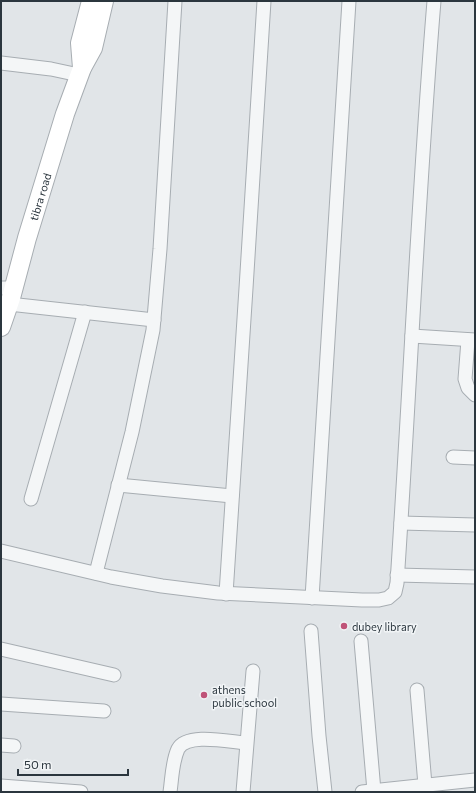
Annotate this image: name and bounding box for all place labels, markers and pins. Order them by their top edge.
place label: dubey library [352,620,417,633]
marker: dubey library [339,621,349,631]
place label: athens public school [212,683,277,709]
marker: athens public school [199,690,209,700]

